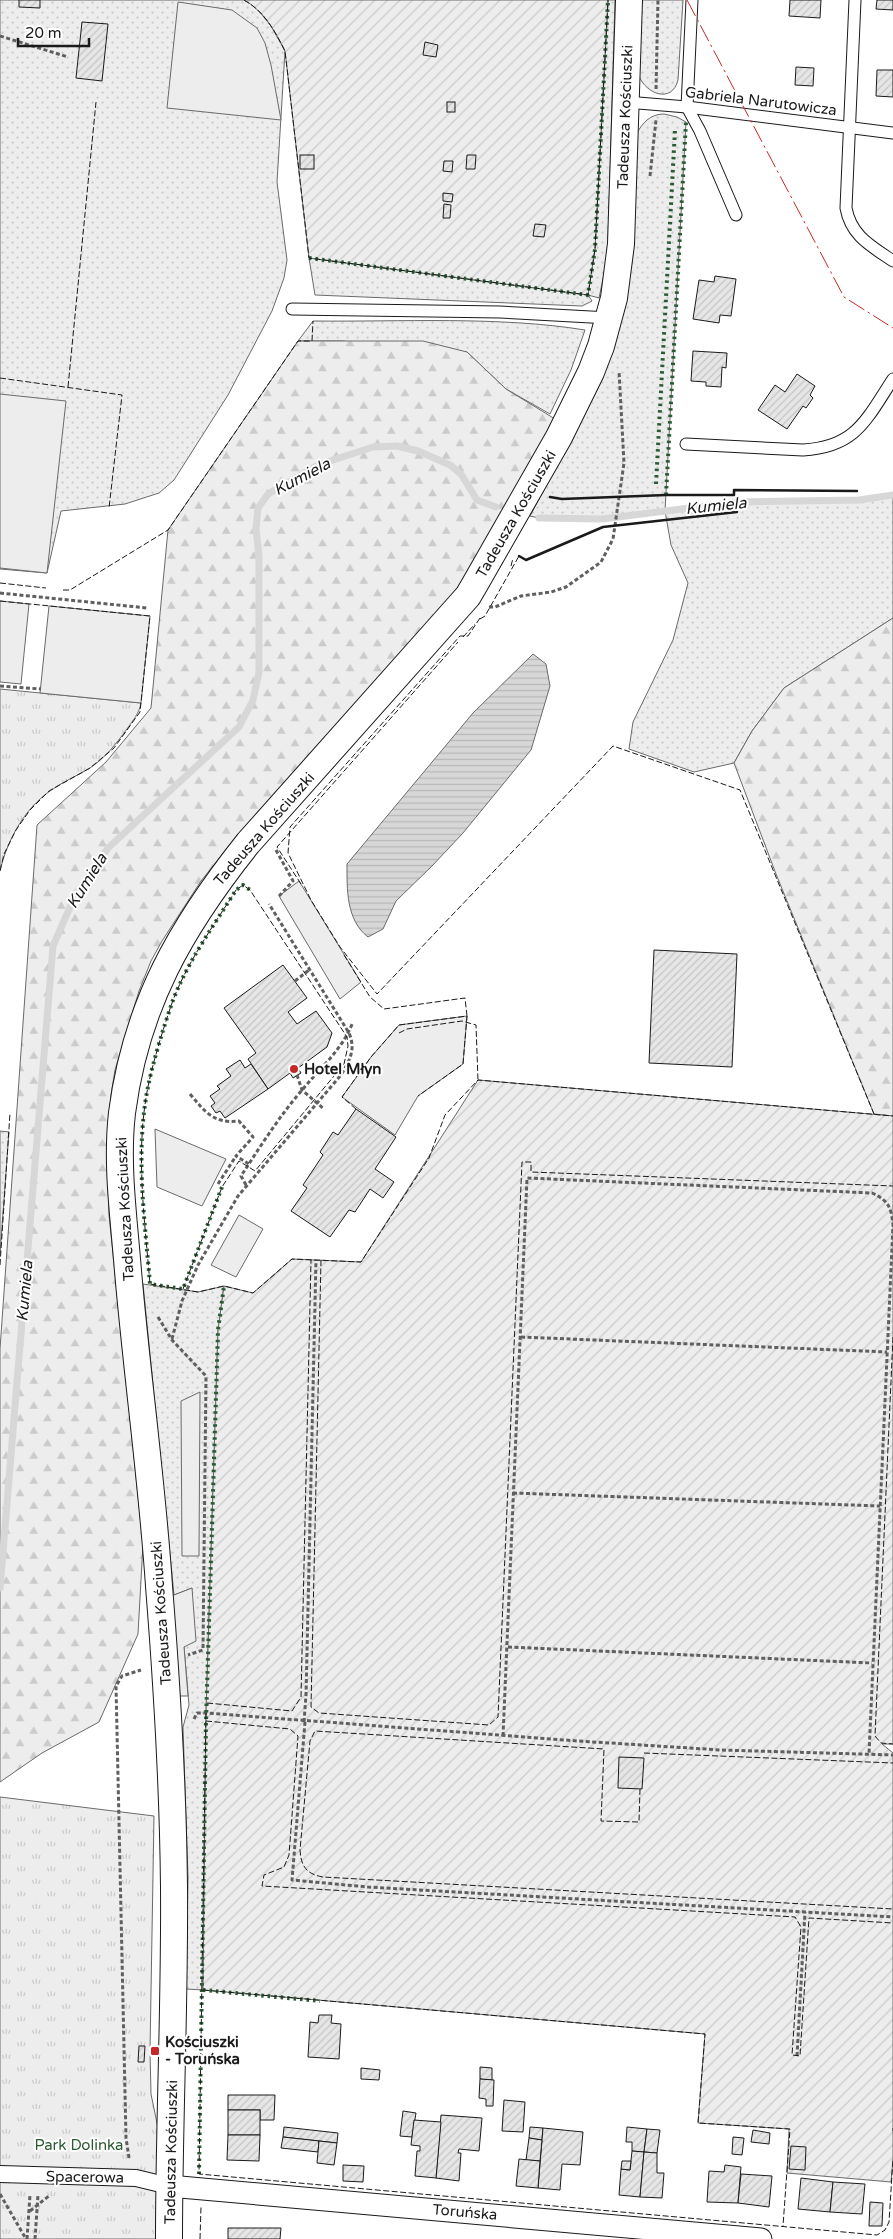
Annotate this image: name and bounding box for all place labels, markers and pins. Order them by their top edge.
place label: Hotel Młyn [304,1060,382,1079]
marker: Hotel Młyn [288,1063,300,1075]
place label: Kościuszki - Toruńska [165,2033,240,2068]
marker: Kościuszki - Toruńska [149,2045,161,2057]

